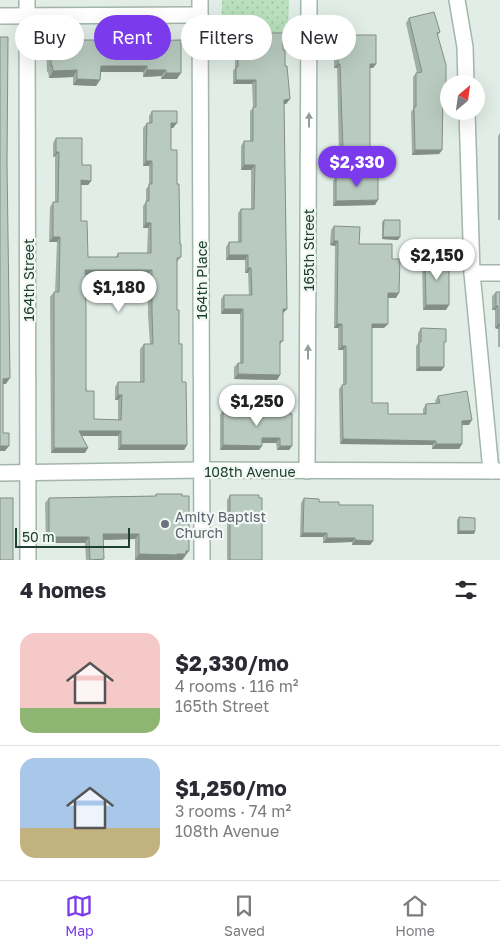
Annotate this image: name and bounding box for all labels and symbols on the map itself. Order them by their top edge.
north arrow [440,75,485,120]
one-way arrow [305,111,313,127]
pin: $2,330 [316,146,398,188]
street label: 165th Street [300,209,317,291]
pin: $2,150 [396,238,478,281]
street label: 164th Street [20,239,37,321]
street label: 164th Place [193,241,210,319]
pin: $1,180 [78,270,160,313]
one-way arrow [304,344,312,360]
pin: $1,250 [216,384,298,427]
street label: 108th Avenue [204,463,296,480]
place label: Amity Baptist Church [175,508,266,541]
marker: Amity Baptist Church [159,518,171,530]
scale bar [15,525,130,548]

